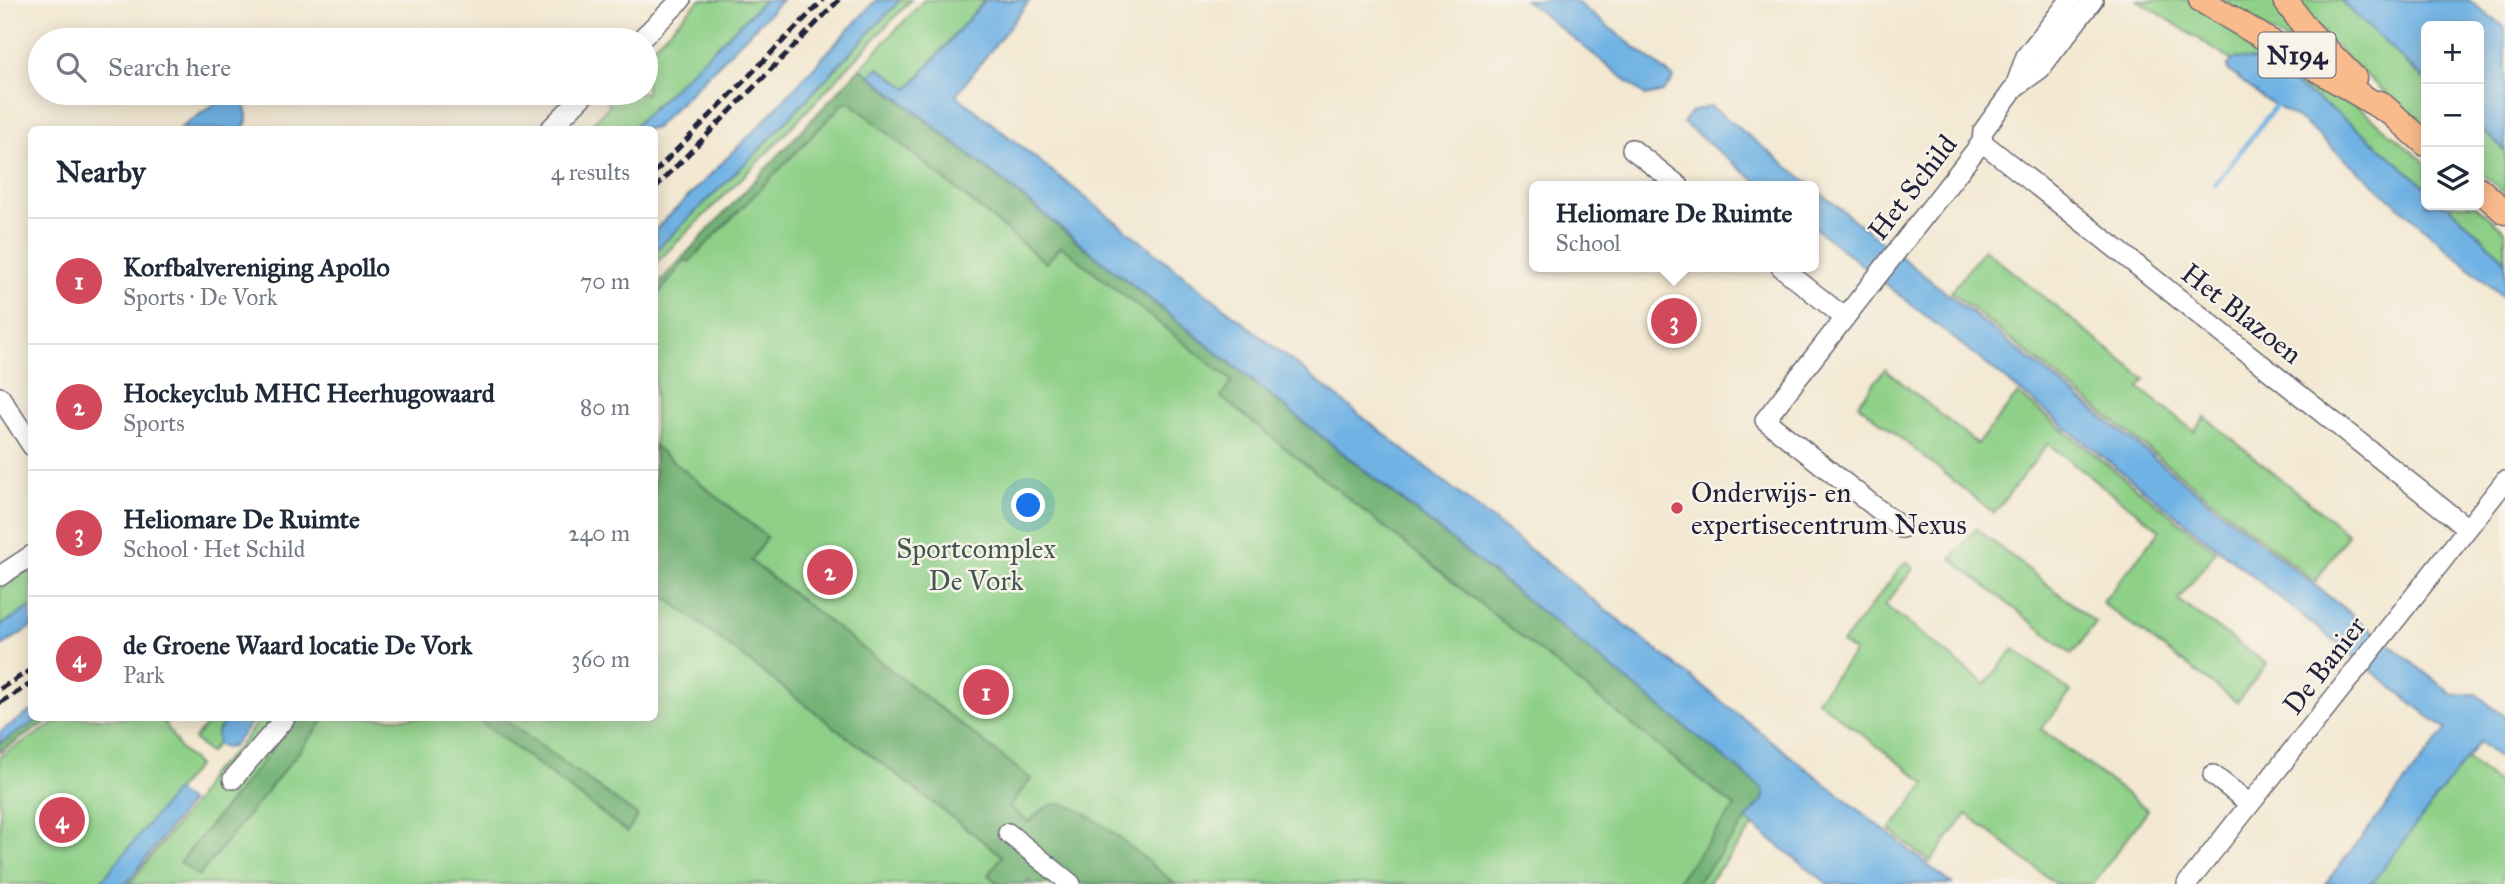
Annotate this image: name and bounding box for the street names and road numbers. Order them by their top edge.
road number: N194 [2258,32,2336,78]
street label: Het Schild [1860,128,1964,247]
street label: Het Blazoen [2174,255,2309,371]
street label: De Banier [2275,609,2374,721]

